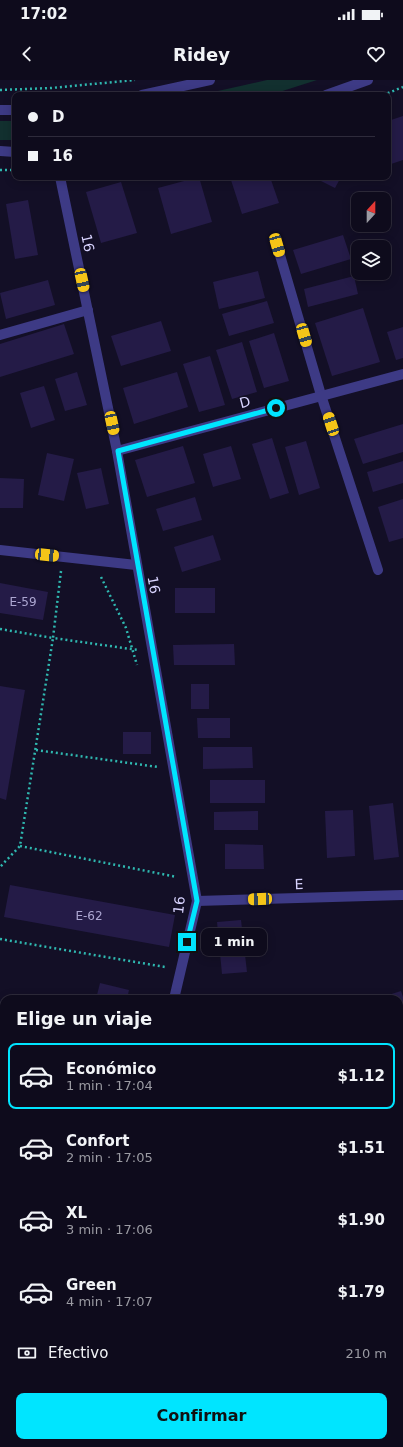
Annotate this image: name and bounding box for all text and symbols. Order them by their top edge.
text: 17:02 [20,5,68,23]
icon: back [16,43,38,65]
icon: heart [365,43,387,65]
text: Ridey [173,44,230,65]
text: D [52,108,64,126]
text: 16 [52,147,73,165]
north arrow [351,192,391,232]
map controls [351,192,391,280]
car [268,232,286,258]
street label: 16 [78,233,98,253]
button: layers [351,240,391,280]
car [74,267,90,293]
car [295,322,313,348]
street label: D [238,393,252,411]
route start [267,399,285,417]
car [104,410,120,436]
car [322,411,340,437]
car [34,548,60,562]
street label: 16 [145,575,163,595]
house number: E-59 [9,595,37,609]
street label: E [294,876,304,892]
car [248,893,272,905]
street label: 16 [170,895,188,915]
house number: E-62 [75,909,103,923]
callout: 1 min [201,928,267,956]
route end [178,933,196,951]
text: 1 min [214,934,254,949]
text: Elige un viaje [16,1008,152,1029]
icon: car [18,1058,54,1094]
text: Económico [66,1060,156,1078]
text: $1.12 [338,1067,385,1085]
text: 1 min · 17:04 [66,1078,153,1093]
icon: car [18,1130,54,1166]
text: Confort [66,1132,129,1150]
text: $1.51 [338,1139,385,1157]
text: 2 min · 17:05 [66,1150,153,1165]
icon: car [18,1202,54,1238]
text: XL [66,1204,87,1222]
text: $1.90 [338,1211,385,1229]
text: 3 min · 17:06 [66,1222,153,1237]
icon: car [18,1274,54,1310]
text: Green [66,1276,117,1294]
text: $1.79 [338,1283,385,1301]
text: 4 min · 17:07 [66,1294,153,1309]
icon: cash [16,1342,38,1364]
text: Efectivo [48,1344,108,1362]
text: 210 m [345,1346,387,1361]
button: Confirmar [16,1393,387,1439]

